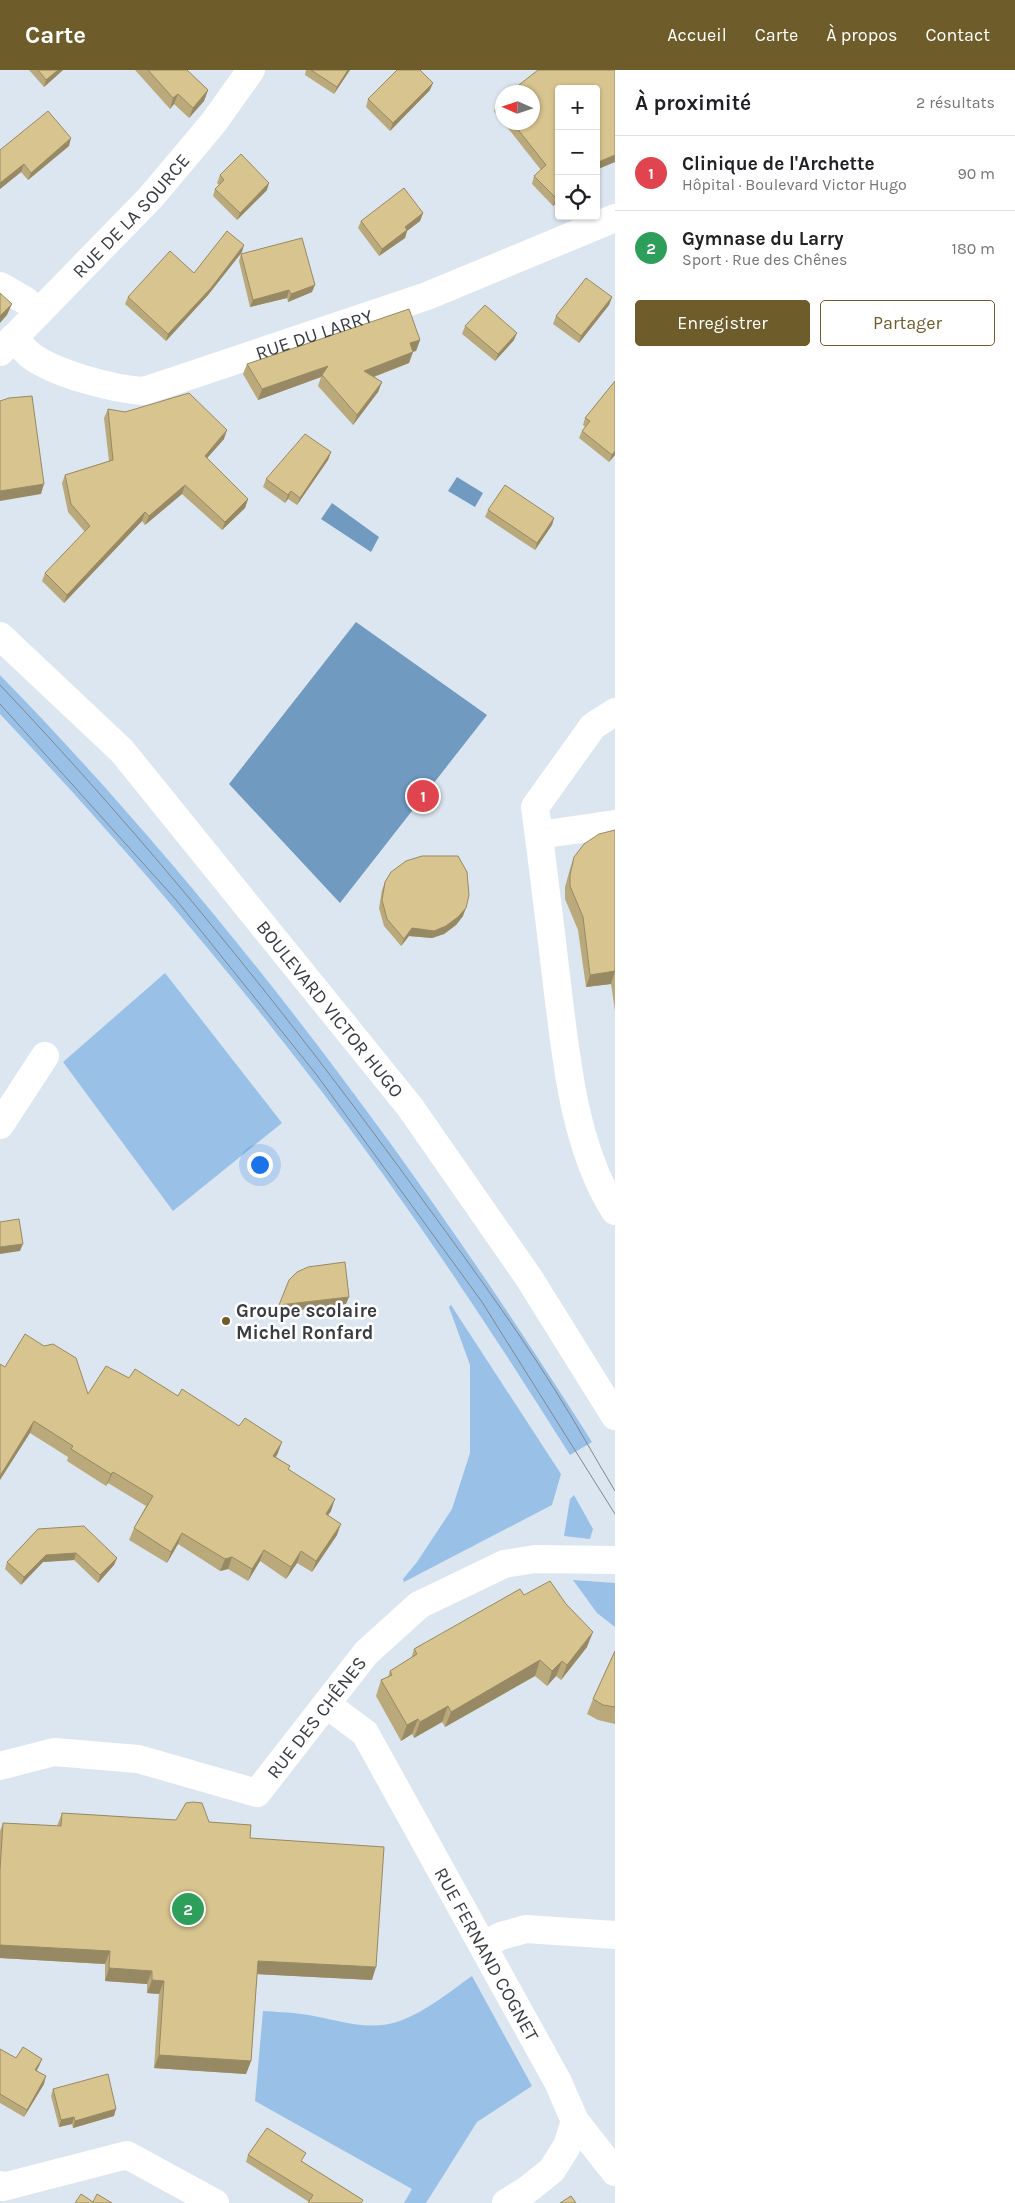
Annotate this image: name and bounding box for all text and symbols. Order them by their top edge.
text: Carte [25,21,86,49]
text: Accueil [667,24,727,46]
text: Carte [755,24,798,46]
text: À propos [826,24,898,46]
text: Contact [926,24,990,46]
north arrow [495,85,540,130]
map controls [555,85,600,220]
button: + [555,85,600,130]
text: À proximité [635,91,751,115]
text: 2 résultats [916,93,995,112]
button: − [555,130,600,175]
street label: RUE DE LA SOURCE [68,150,195,283]
text: Clinique de l'Archette [682,153,875,175]
text: 1 [648,164,654,183]
text: 90 m [957,164,995,183]
button: locate [555,175,600,220]
text: Hôpital · Boulevard Victor Hugo [682,175,907,194]
text: Gymnase du Larry [682,228,844,250]
text: 2 [646,239,656,258]
text: 180 m [952,239,995,258]
text: Sport · Rue des Chênes [682,250,847,269]
button: Enregistrer [635,300,810,346]
button: Partager [820,300,995,346]
street label: RUE DU LARRY [253,305,376,365]
pin: 1 [407,777,439,815]
street label: BOULEVARD VICTOR HUGO [252,916,408,1102]
your location [247,1152,273,1178]
place label: Groupe scolaire Michel Ronfard [236,1300,377,1344]
marker: Groupe scolaire Michel Ronfard [220,1315,232,1327]
street label: RUE DES CHÊNES [262,1652,371,1783]
street label: RUE FERNAND COGNET [429,1864,543,2045]
pin: 2 [172,1890,204,1928]

